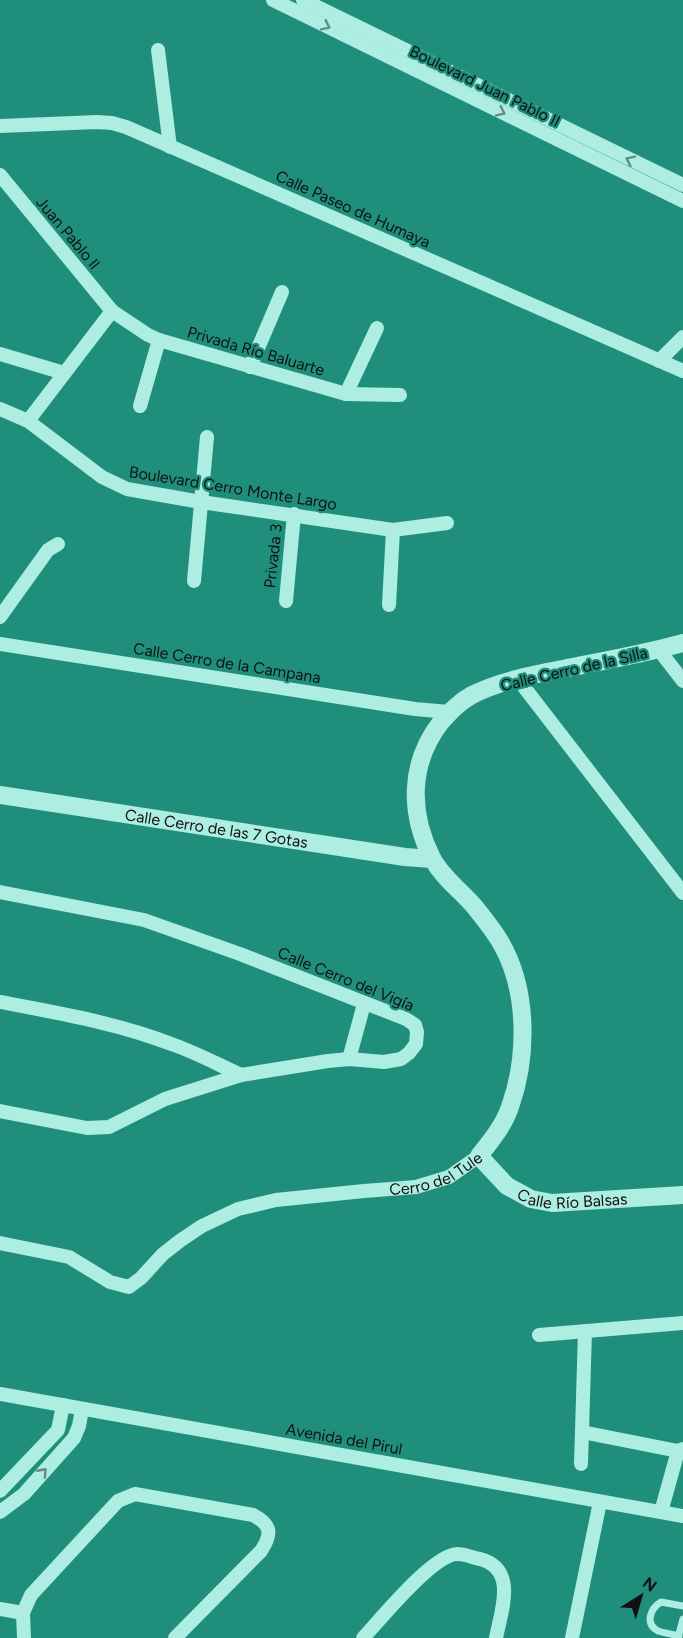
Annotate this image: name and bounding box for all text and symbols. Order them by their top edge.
one-way arrow [319,18,330,30]
street label: Boulevard Juan Pablo II [407,41,563,131]
one-way arrow [494,104,505,116]
one-way arrow [626,155,637,167]
street label: Calle Paseo de Humaya [273,166,433,252]
street label: Juan Pablo ll [32,193,104,273]
street label: Privada Río Baluarte [185,322,327,380]
street label: Boulevard Cerro Monte Largo [128,462,338,514]
street label: Privada 3 [260,523,286,589]
street label: Calle Cerro de la Campana [132,639,322,687]
street label: Calle Cerro de la Silla [499,643,649,695]
street label: Calle Cerro de las 7 Gotas [124,805,309,852]
street label: Calle Cerro del Vigía [275,943,417,1015]
street label: Cerro del Tule [389,1147,486,1199]
street label: Calle Río Balsas [514,1184,628,1212]
street label: Avenida del Pirul [284,1419,404,1459]
one-way arrow [36,1469,47,1479]
north arrow [611,1566,671,1626]
text: N [639,1573,660,1596]

